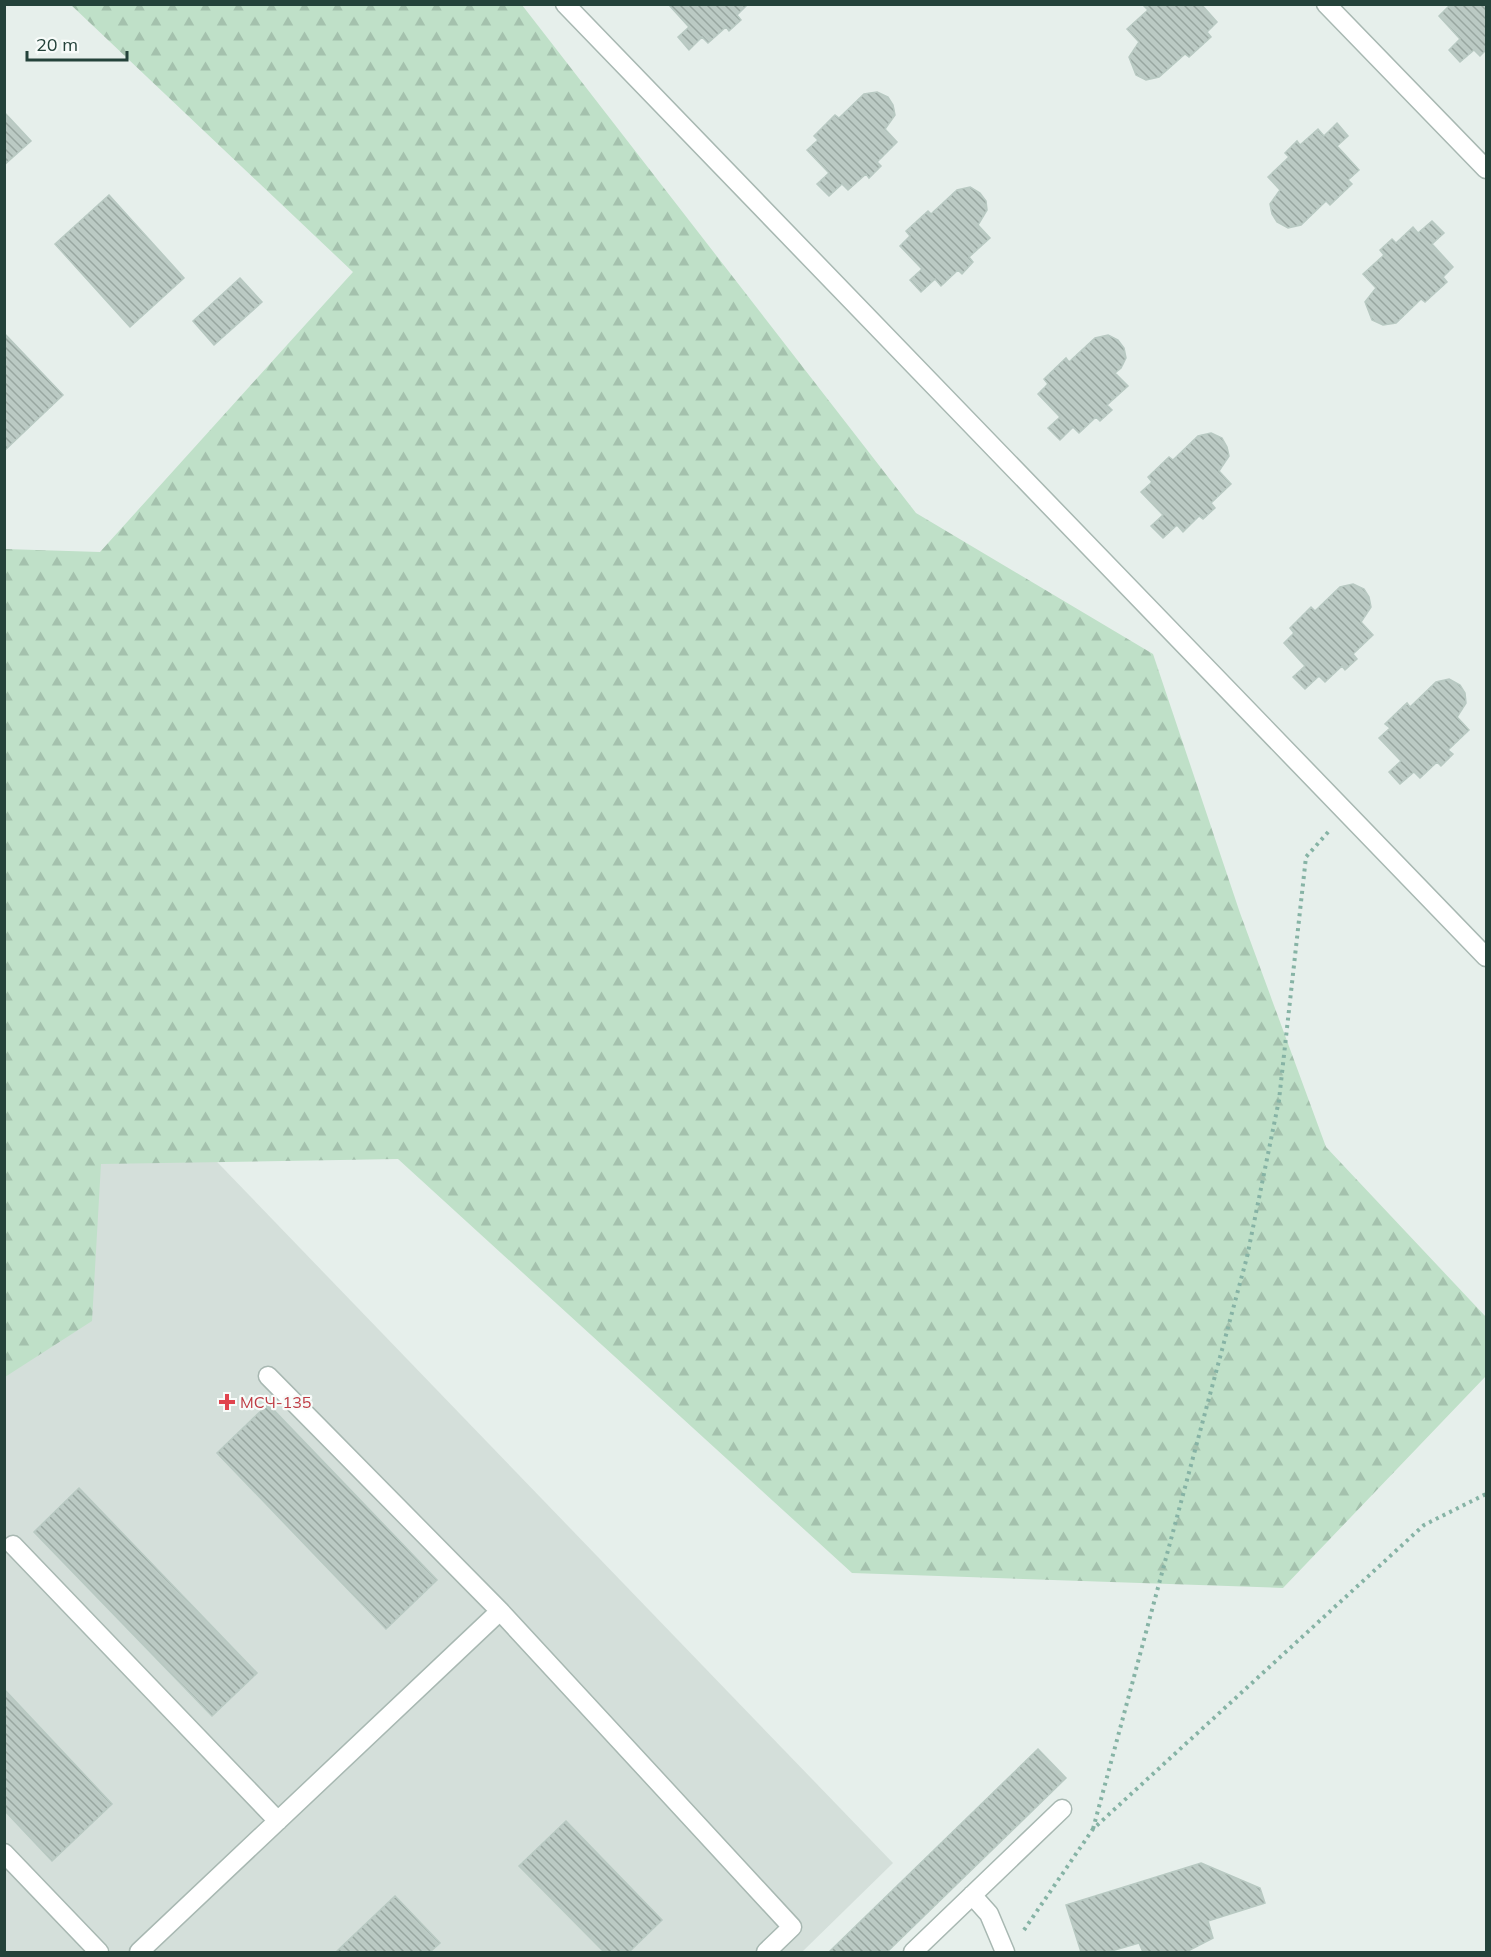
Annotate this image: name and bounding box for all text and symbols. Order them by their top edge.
scale bar [27,24,128,62]
text: 20 m [36,33,78,56]
place label: МСЧ-135 [240,1392,311,1412]
marker: МСЧ-135 [218,1393,236,1411]

